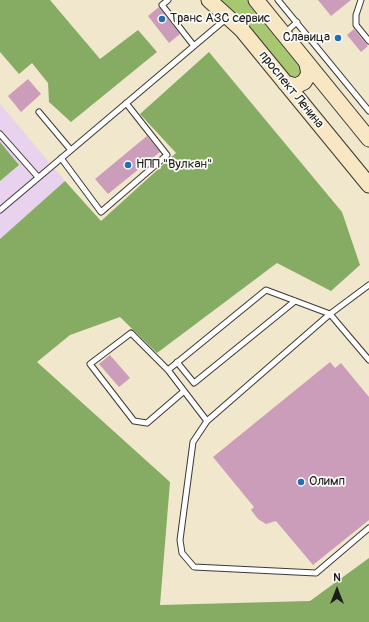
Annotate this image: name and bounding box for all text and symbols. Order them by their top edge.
place label: Транс АЗС сервис [170,11,270,27]
marker: Транс АЗС сервис [157,14,167,24]
place label: Славица [283,30,330,46]
marker: Славица [333,33,343,43]
street label: проспект Ленина [255,48,327,132]
place label: НПП "Вулкан" [136,157,212,173]
marker: НПП "Вулкан" [123,160,133,170]
place label: Олимп [309,474,345,490]
marker: Олимп [296,477,306,487]
north arrow [317,570,357,610]
text: N [333,571,341,584]

